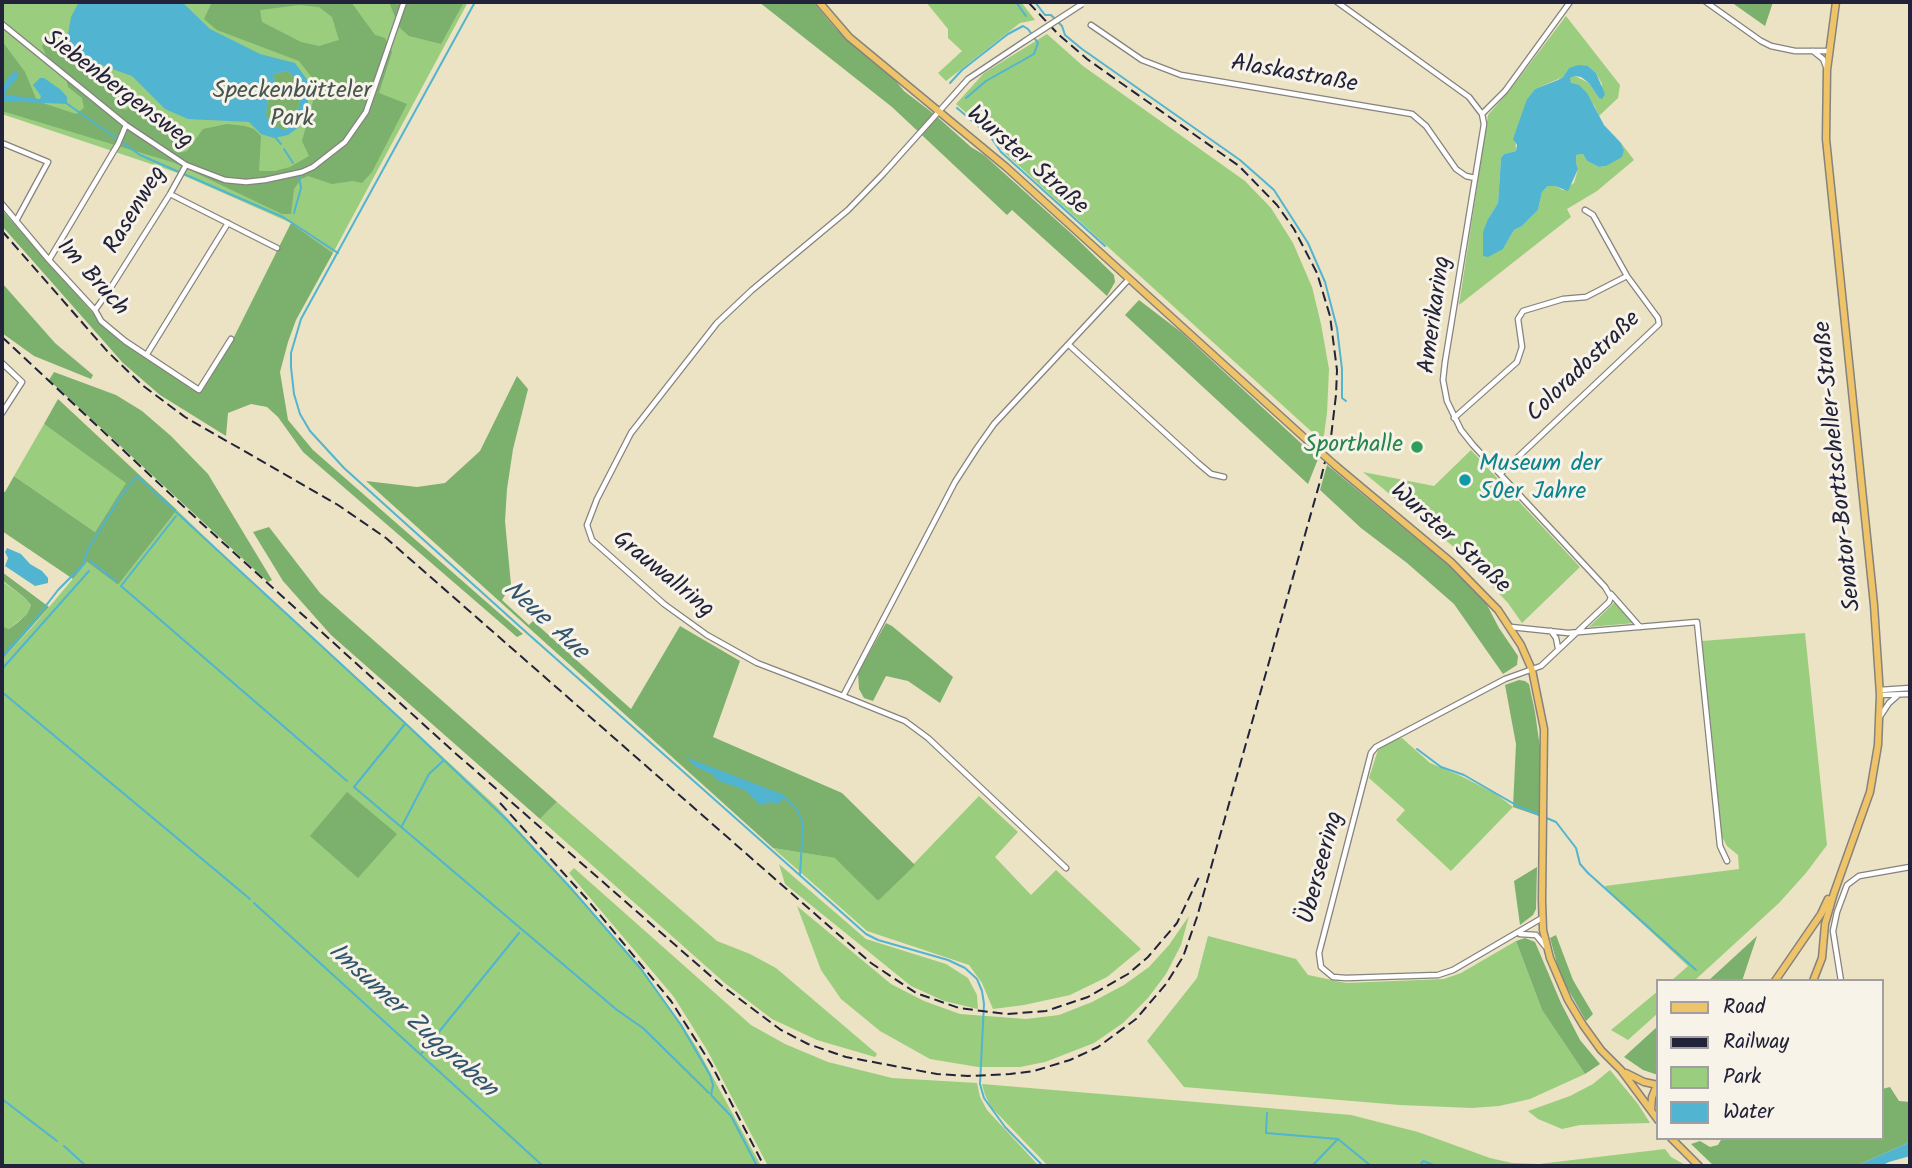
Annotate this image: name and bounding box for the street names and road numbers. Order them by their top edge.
street label: Siebenbergensweg [36,25,198,157]
street label: Alaskastraße [1228,51,1360,101]
street label: Wurster Straße [959,101,1093,223]
street label: Rasenweg [100,162,174,260]
street label: Im Bruch [49,234,133,324]
street label: Amerikaring [1414,254,1460,376]
street label: Coloradostraße [1522,306,1648,430]
street label: Senator-Borttscheller-Straße [1810,320,1870,612]
street label: Wurster Straße [1383,478,1515,602]
street label: Grauwallring [605,526,719,626]
street label: Überseering [1294,809,1352,927]

